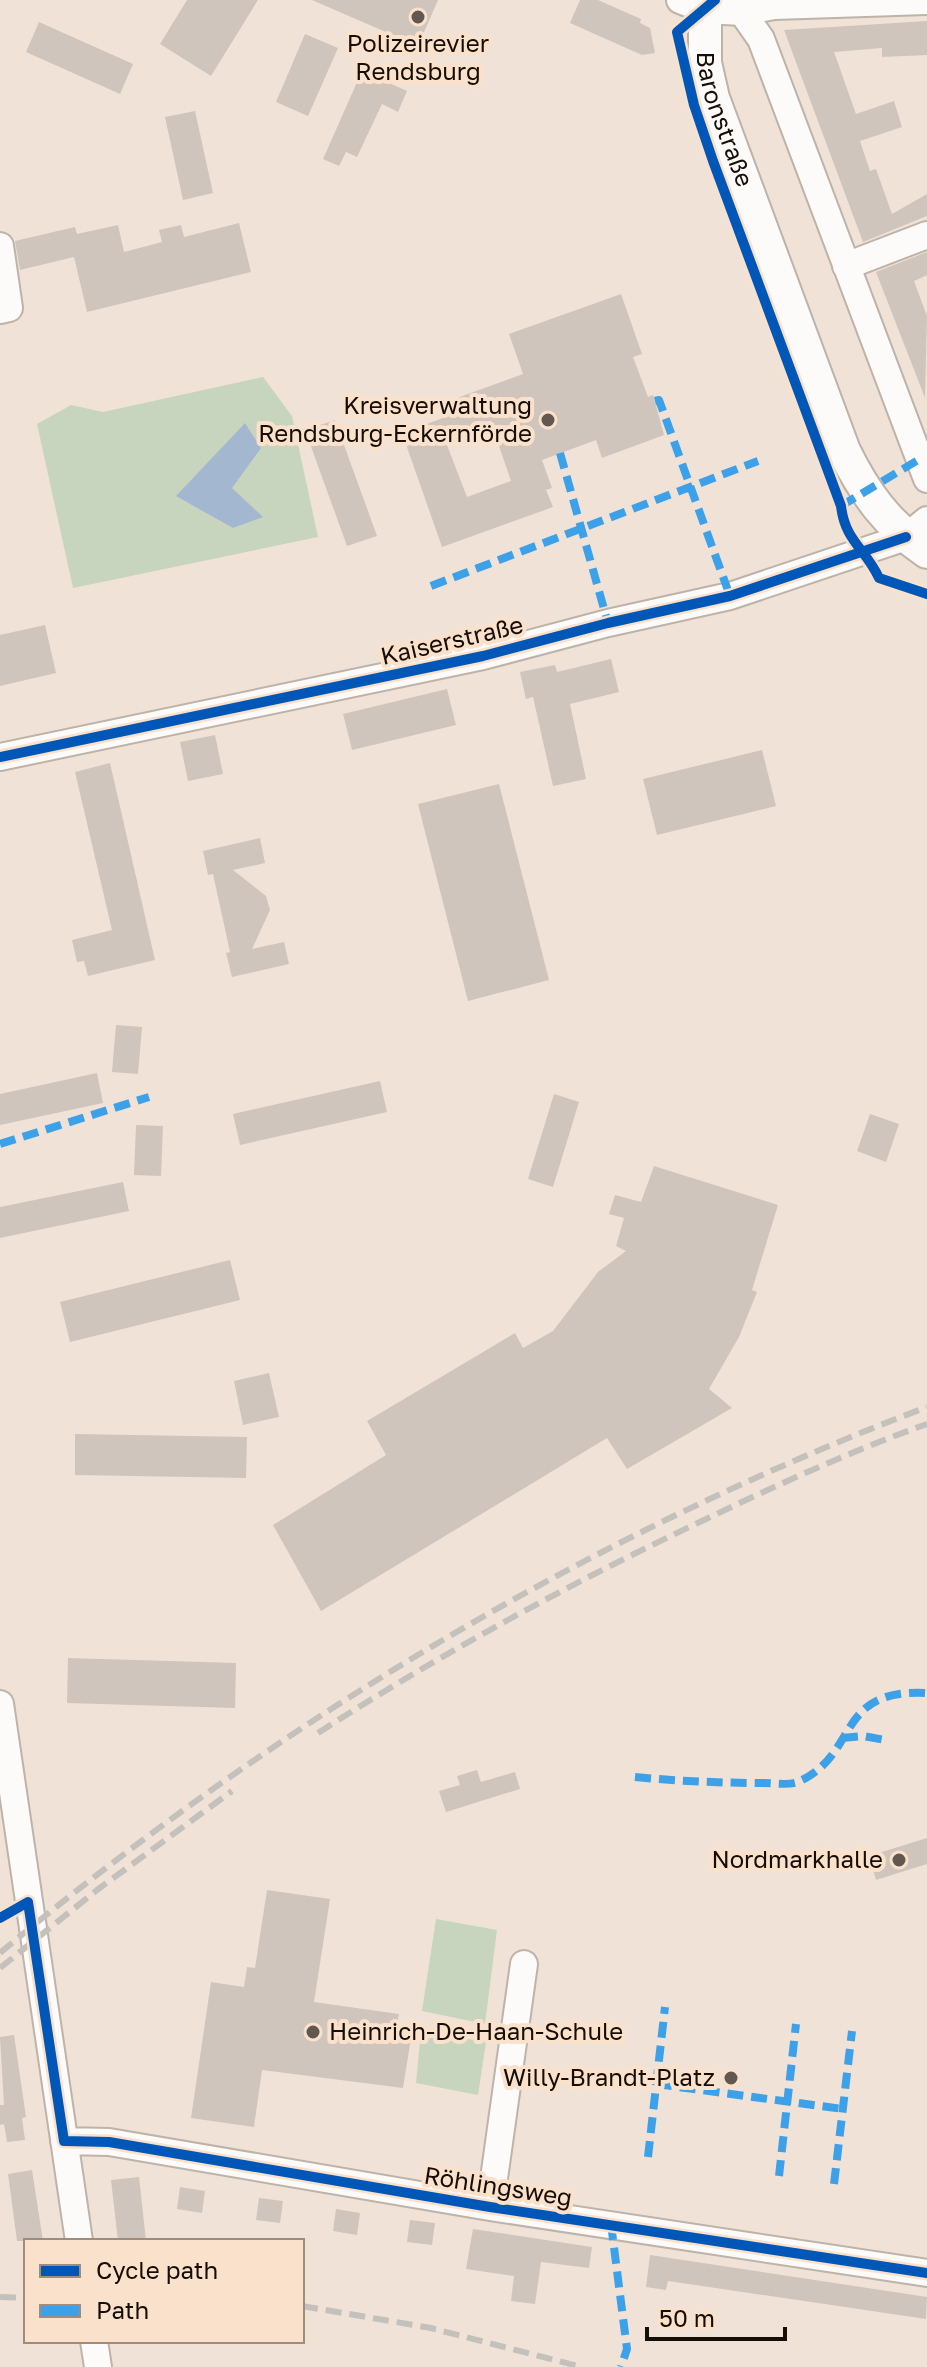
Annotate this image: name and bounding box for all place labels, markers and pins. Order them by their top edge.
marker: Polizeirevier Rendsburg [409,8,427,26]
place label: Polizeirevier Rendsburg [347,28,489,85]
place label: Kreisverwaltung Rendsburg-Eckernförde [258,390,532,447]
marker: Kreisverwaltung Rendsburg-Eckernförde [539,411,557,429]
place label: Nordmarkhalle [711,1844,883,1873]
marker: Nordmarkhalle [890,1851,908,1869]
place label: Heinrich-De-Haan-Schule [329,2016,623,2045]
marker: Heinrich-De-Haan-Schule [304,2023,322,2041]
place label: Willy-Brandt-Platz [503,2062,715,2091]
marker: Willy-Brandt-Platz [722,2069,740,2087]

